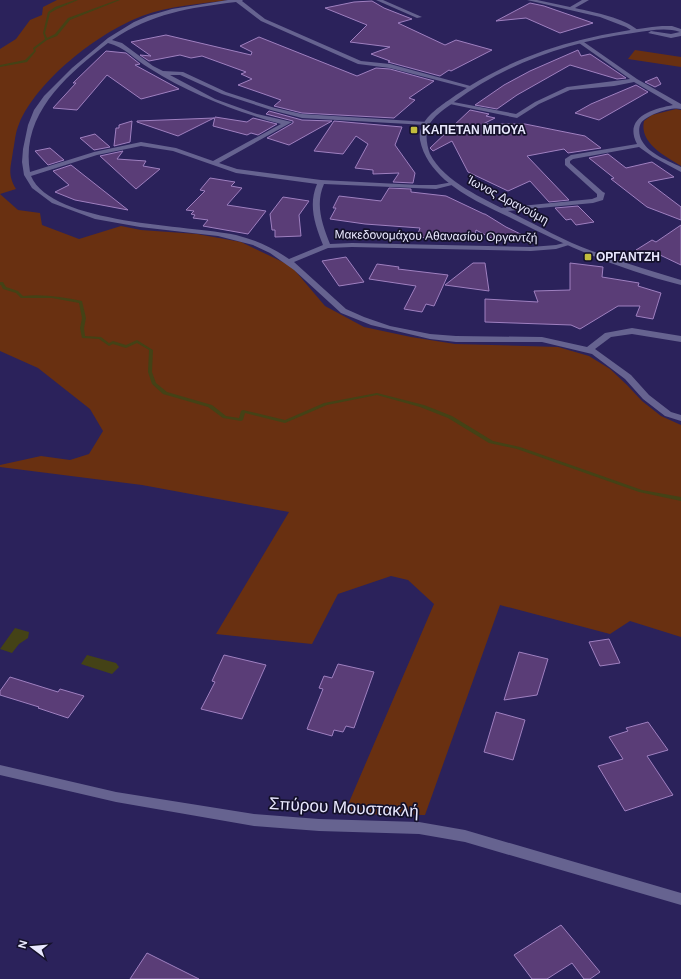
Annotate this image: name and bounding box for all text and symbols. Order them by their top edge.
place label: ΚΑΠΕΤΑΝ ΜΠΟΥΑ [422,122,526,138]
marker: ΚΑΠΕΤΑΝ ΜΠΟΥΑ [409,125,419,135]
street label: Ίωνος Δραγούμη [464,171,552,228]
street label: Μακεδονομάχου Αθανασίου Οργαντζή [334,226,538,246]
place label: ΟΡΓΑΝΤΖΗ [596,249,660,265]
marker: ΟΡΓΑΝΤΖΗ [583,252,593,262]
street label: Σπύρου Μουστακλή [269,792,419,822]
north arrow [12,927,52,967]
text: N [15,938,30,950]

